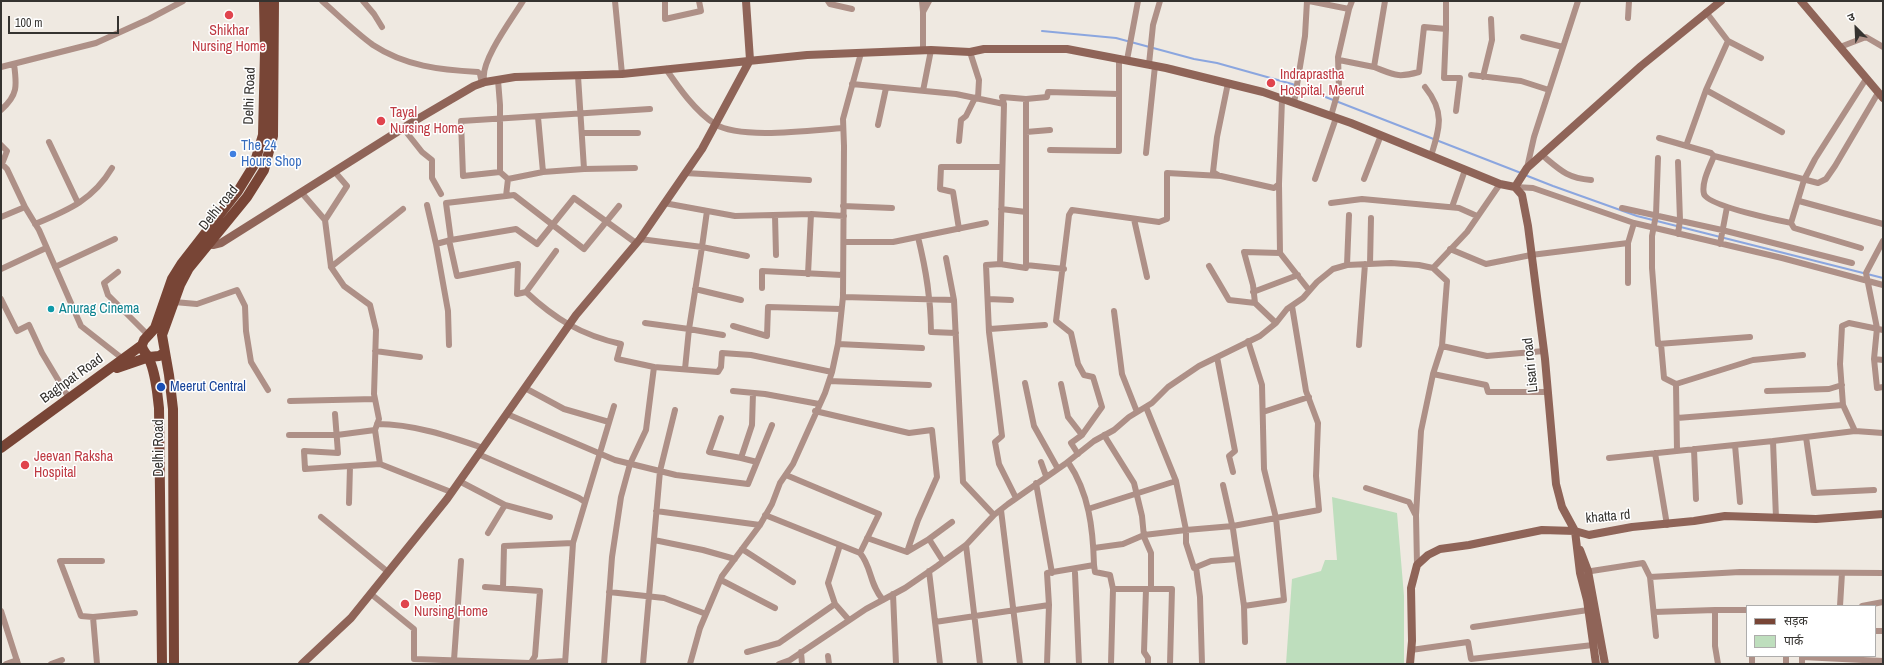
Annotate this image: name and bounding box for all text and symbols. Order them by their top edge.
scale bar [10,8,121,34]
north arrow [1836,8,1876,48]
marker: Shikhar Nursing Home [223,9,235,21]
text: उ [1845,9,1857,25]
text: 100 m [15,15,42,31]
place label: Shikhar Nursing Home [192,23,266,56]
street label: Delhi Road [241,67,259,125]
place label: Indraprastha Hospital, Meerut [1280,67,1364,100]
marker: Indraprastha Hospital, Meerut [1265,77,1277,89]
place label: Tayal Nursing Home [390,105,464,138]
marker: Tayal Nursing Home [375,115,387,127]
place label: The 24 Hours Shop [241,138,302,170]
marker: The 24 Hours Shop [228,149,238,159]
street label: Delhi road [196,182,242,234]
place label: Anurag Cinema [59,301,139,317]
marker: Anurag Cinema [46,304,56,314]
street label: Lisari road [1520,337,1542,393]
street label: Baghpat Road [37,351,107,407]
place label: Meerut Central [170,379,246,395]
marker: Meerut Central [155,381,167,393]
street label: Delhi Road [151,419,167,477]
place label: Jeevan Raksha Hospital [34,449,113,482]
marker: Jeevan Raksha Hospital [19,459,31,471]
street label: khatta rd [1585,507,1631,527]
place label: Deep Nursing Home [414,588,488,620]
marker: Deep Nursing Home [399,598,411,610]
legend [1746,605,1876,657]
text: सड़क [1784,613,1808,629]
text: पार्क [1784,633,1803,649]

